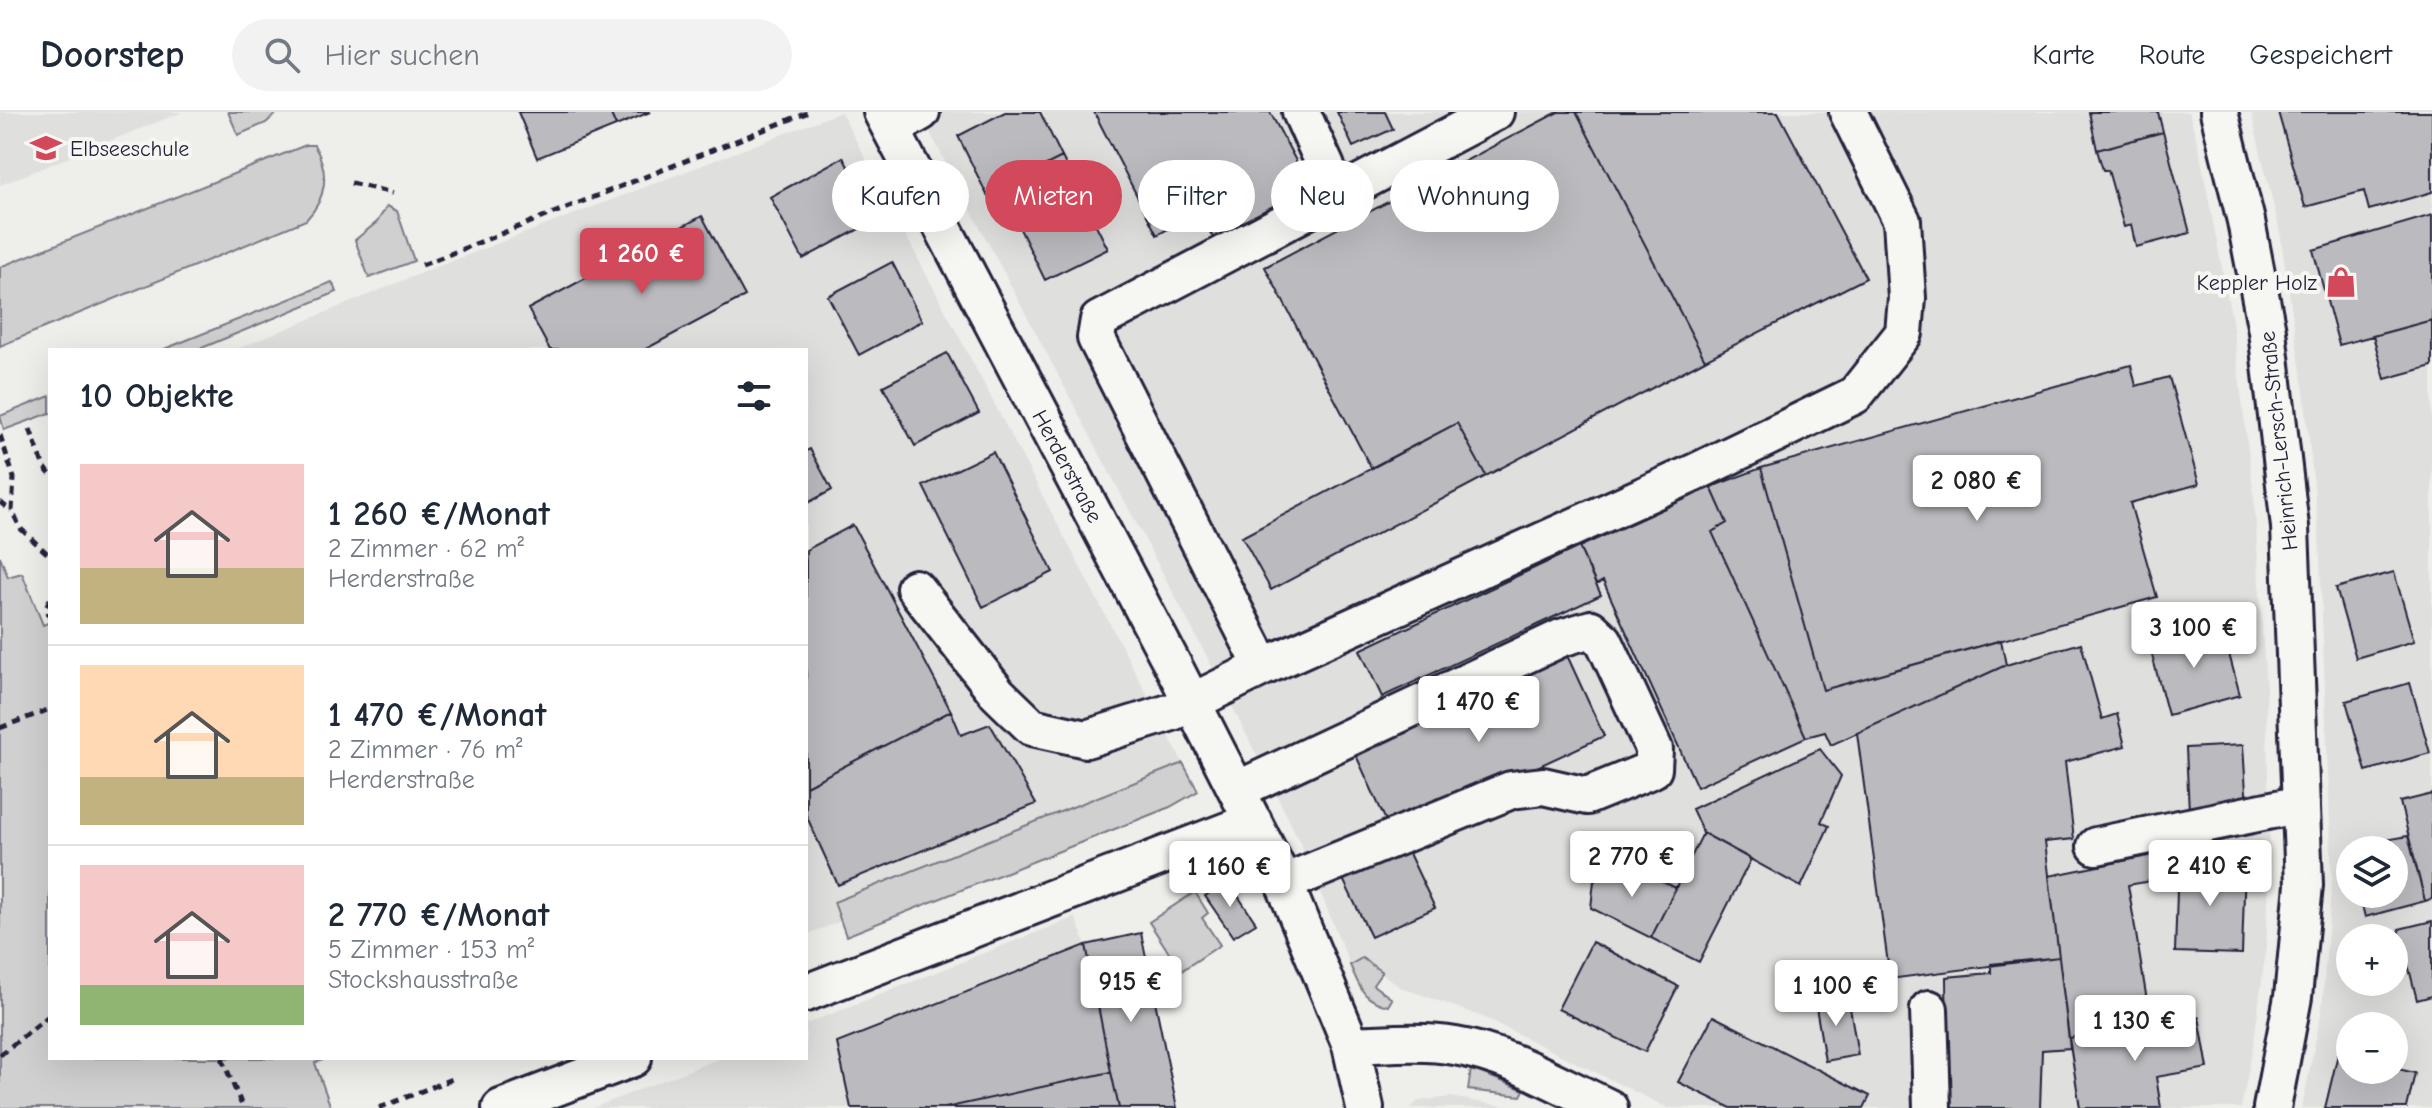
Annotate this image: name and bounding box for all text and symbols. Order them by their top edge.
search box [232,19,792,91]
text: Doorstep [40,33,184,77]
icon: search [260,33,304,77]
text: Hier suchen [324,38,480,73]
text: Karte [2032,39,2095,71]
text: Route [2139,39,2205,71]
text: Gespeichert [2249,39,2392,71]
school or university icon: Elbseeschule [29,131,63,165]
place label: Elbseeschule [70,136,189,162]
chip: Kaufen [832,160,969,232]
chip: Mieten [985,160,1122,232]
chip: Filter [1138,160,1255,232]
chip: Neu [1271,160,1374,232]
chip: Wohnung [1390,160,1559,232]
pin: 1 260 € [568,228,716,296]
text: 1 260 € [598,239,686,269]
shop icon: Keppler Holz [2324,265,2358,299]
place label: Keppler Holz [2196,270,2317,296]
street label: Heinrich-Lersch-Straße [2255,330,2303,552]
icon: filters [732,374,776,418]
text: 10 Objekte [80,376,234,416]
street label: Herderstraße [1027,406,1108,527]
pin: 2 080 € [1903,455,2051,523]
text: 2 080 € [1931,466,2023,496]
text: 1 260 €/Monat [328,494,550,534]
icon: home [144,496,240,592]
text: 2 Zimmer · 62 m² [328,534,524,564]
text: Herderstraße [328,564,475,594]
pin: 3 100 € [2120,602,2268,670]
text: 3 100 € [2149,613,2239,643]
pin: 1 470 € [1405,676,1553,744]
text: 1 470 € [1436,687,1522,717]
text: 1 470 €/Monat [328,695,546,735]
icon: home [144,697,240,793]
text: 2 Zimmer · 76 m² [328,735,522,765]
text: Herderstraße [328,765,475,795]
pin: 2 770 € [1558,831,1706,899]
map controls [2336,836,2408,1084]
button: layers [2336,836,2408,908]
pin: 2 410 € [2136,840,2284,908]
pin: 1 160 € [1156,841,1304,909]
text: 2 770 € [1588,842,1676,872]
text: 2 410 € [2167,851,2253,881]
text: 1 160 € [1187,852,1273,882]
text: 2 770 €/Monat [328,895,549,935]
icon: home [144,897,240,993]
button: + [2336,924,2408,996]
text: 5 Zimmer · 153 m² [328,935,534,965]
pin: 915 € [1075,956,1187,1024]
pin: 1 100 € [1762,960,1910,1028]
text: Stockshausstraße [328,965,518,995]
text: 915 € [1099,967,1163,997]
text: 1 100 € [1793,971,1879,1001]
pin: 1 130 € [2061,995,2209,1063]
text: 1 130 € [2093,1006,2177,1036]
button: − [2336,1012,2408,1084]

